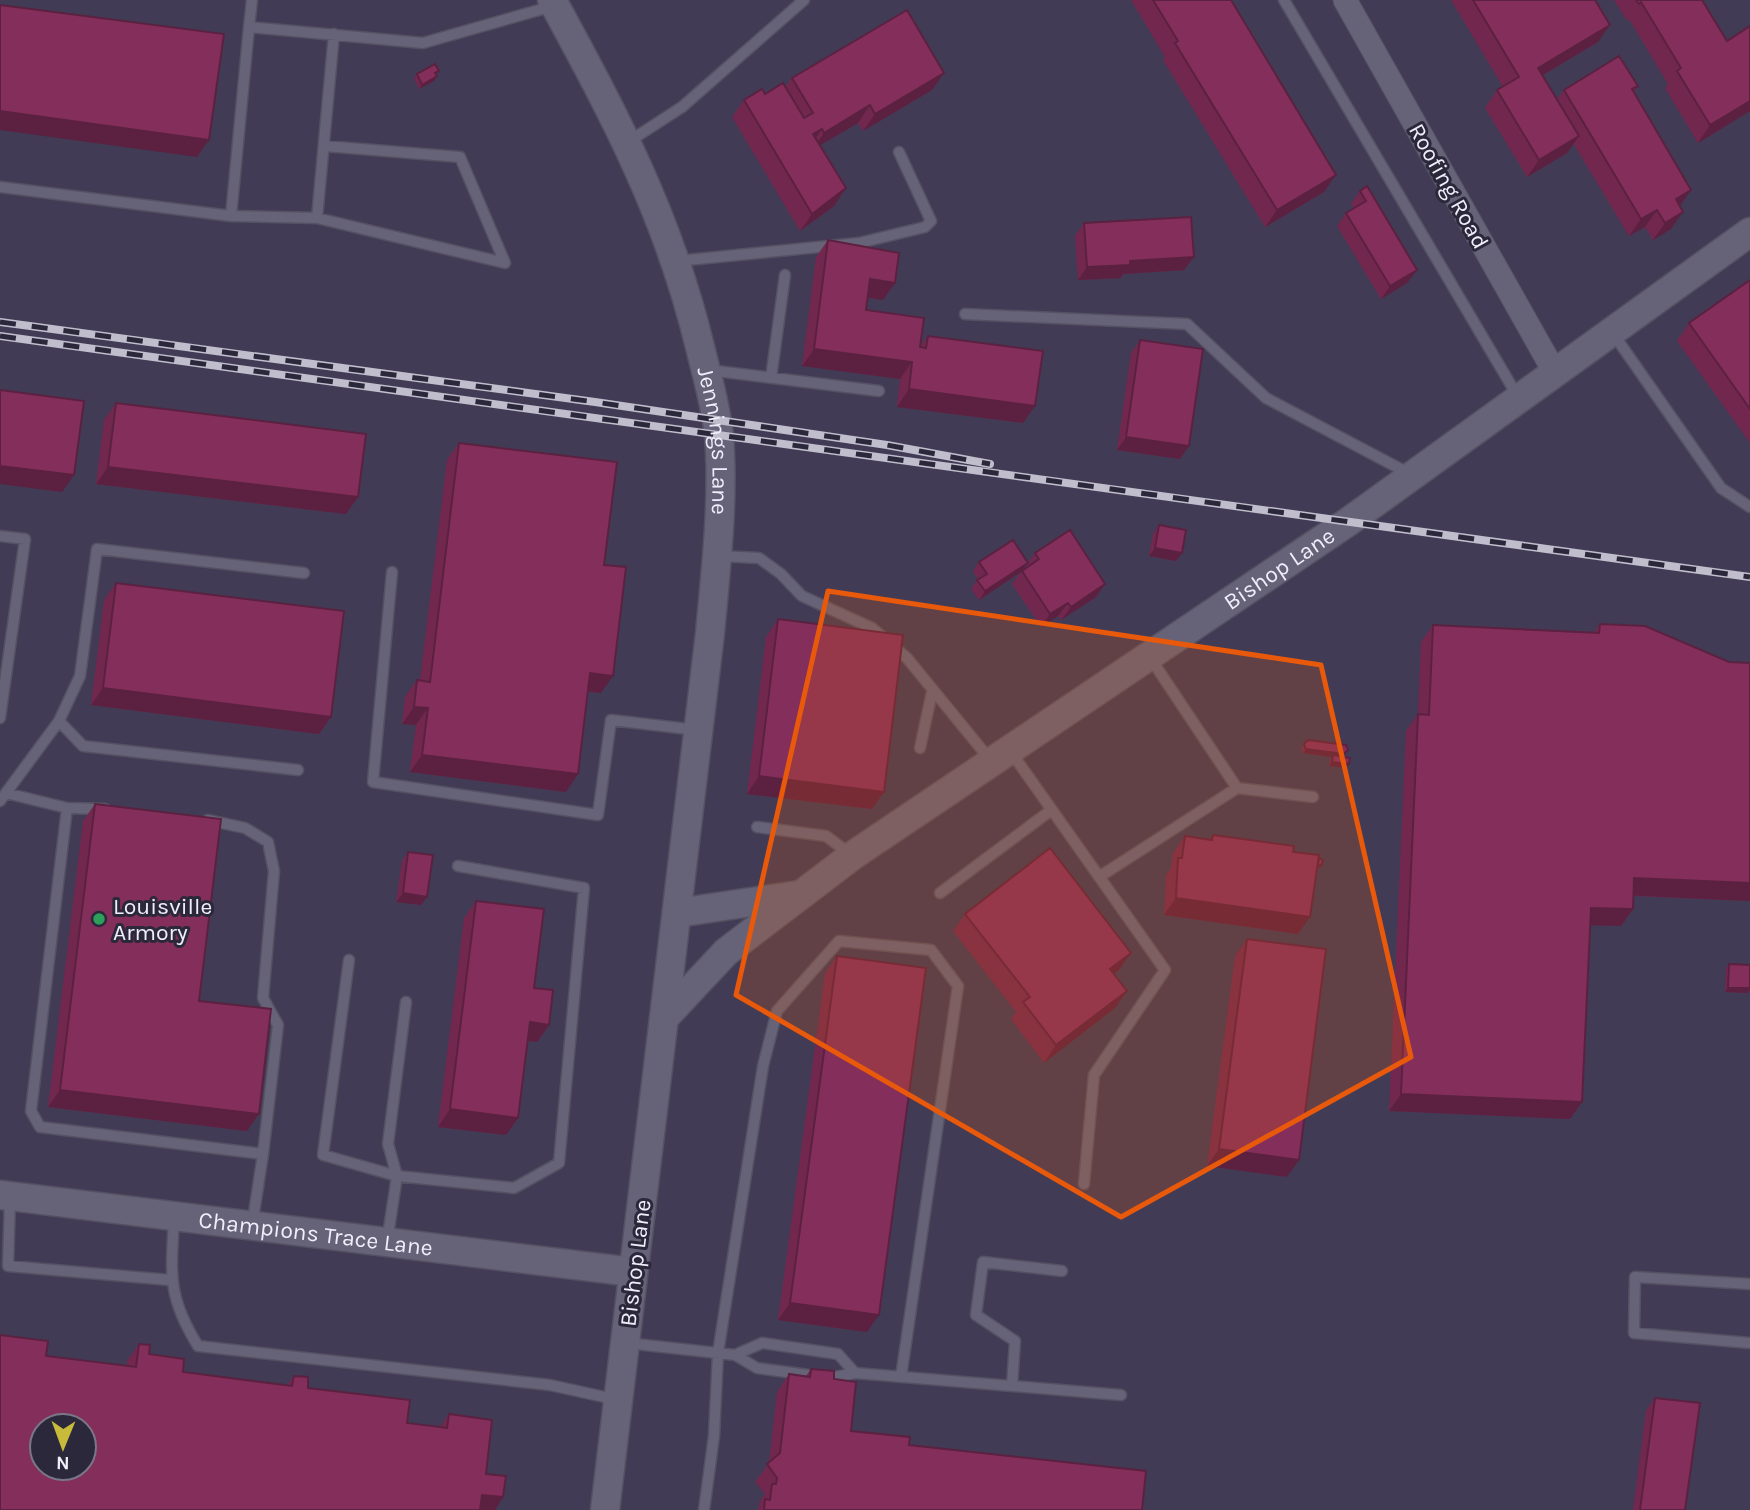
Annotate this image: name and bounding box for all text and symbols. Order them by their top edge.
street label: Roofing Road [1403,119,1494,254]
street label: Jennings Lane [691,364,734,516]
street label: Bishop Lane [1219,522,1340,616]
place label: Louisville Armory [113,893,212,946]
marker: Louisville Armory [91,911,107,927]
street label: Bishop Lane [614,1198,657,1328]
street label: Champions Trace Lane [197,1206,434,1262]
north arrow [28,1412,98,1482]
text: N [56,1452,70,1474]

